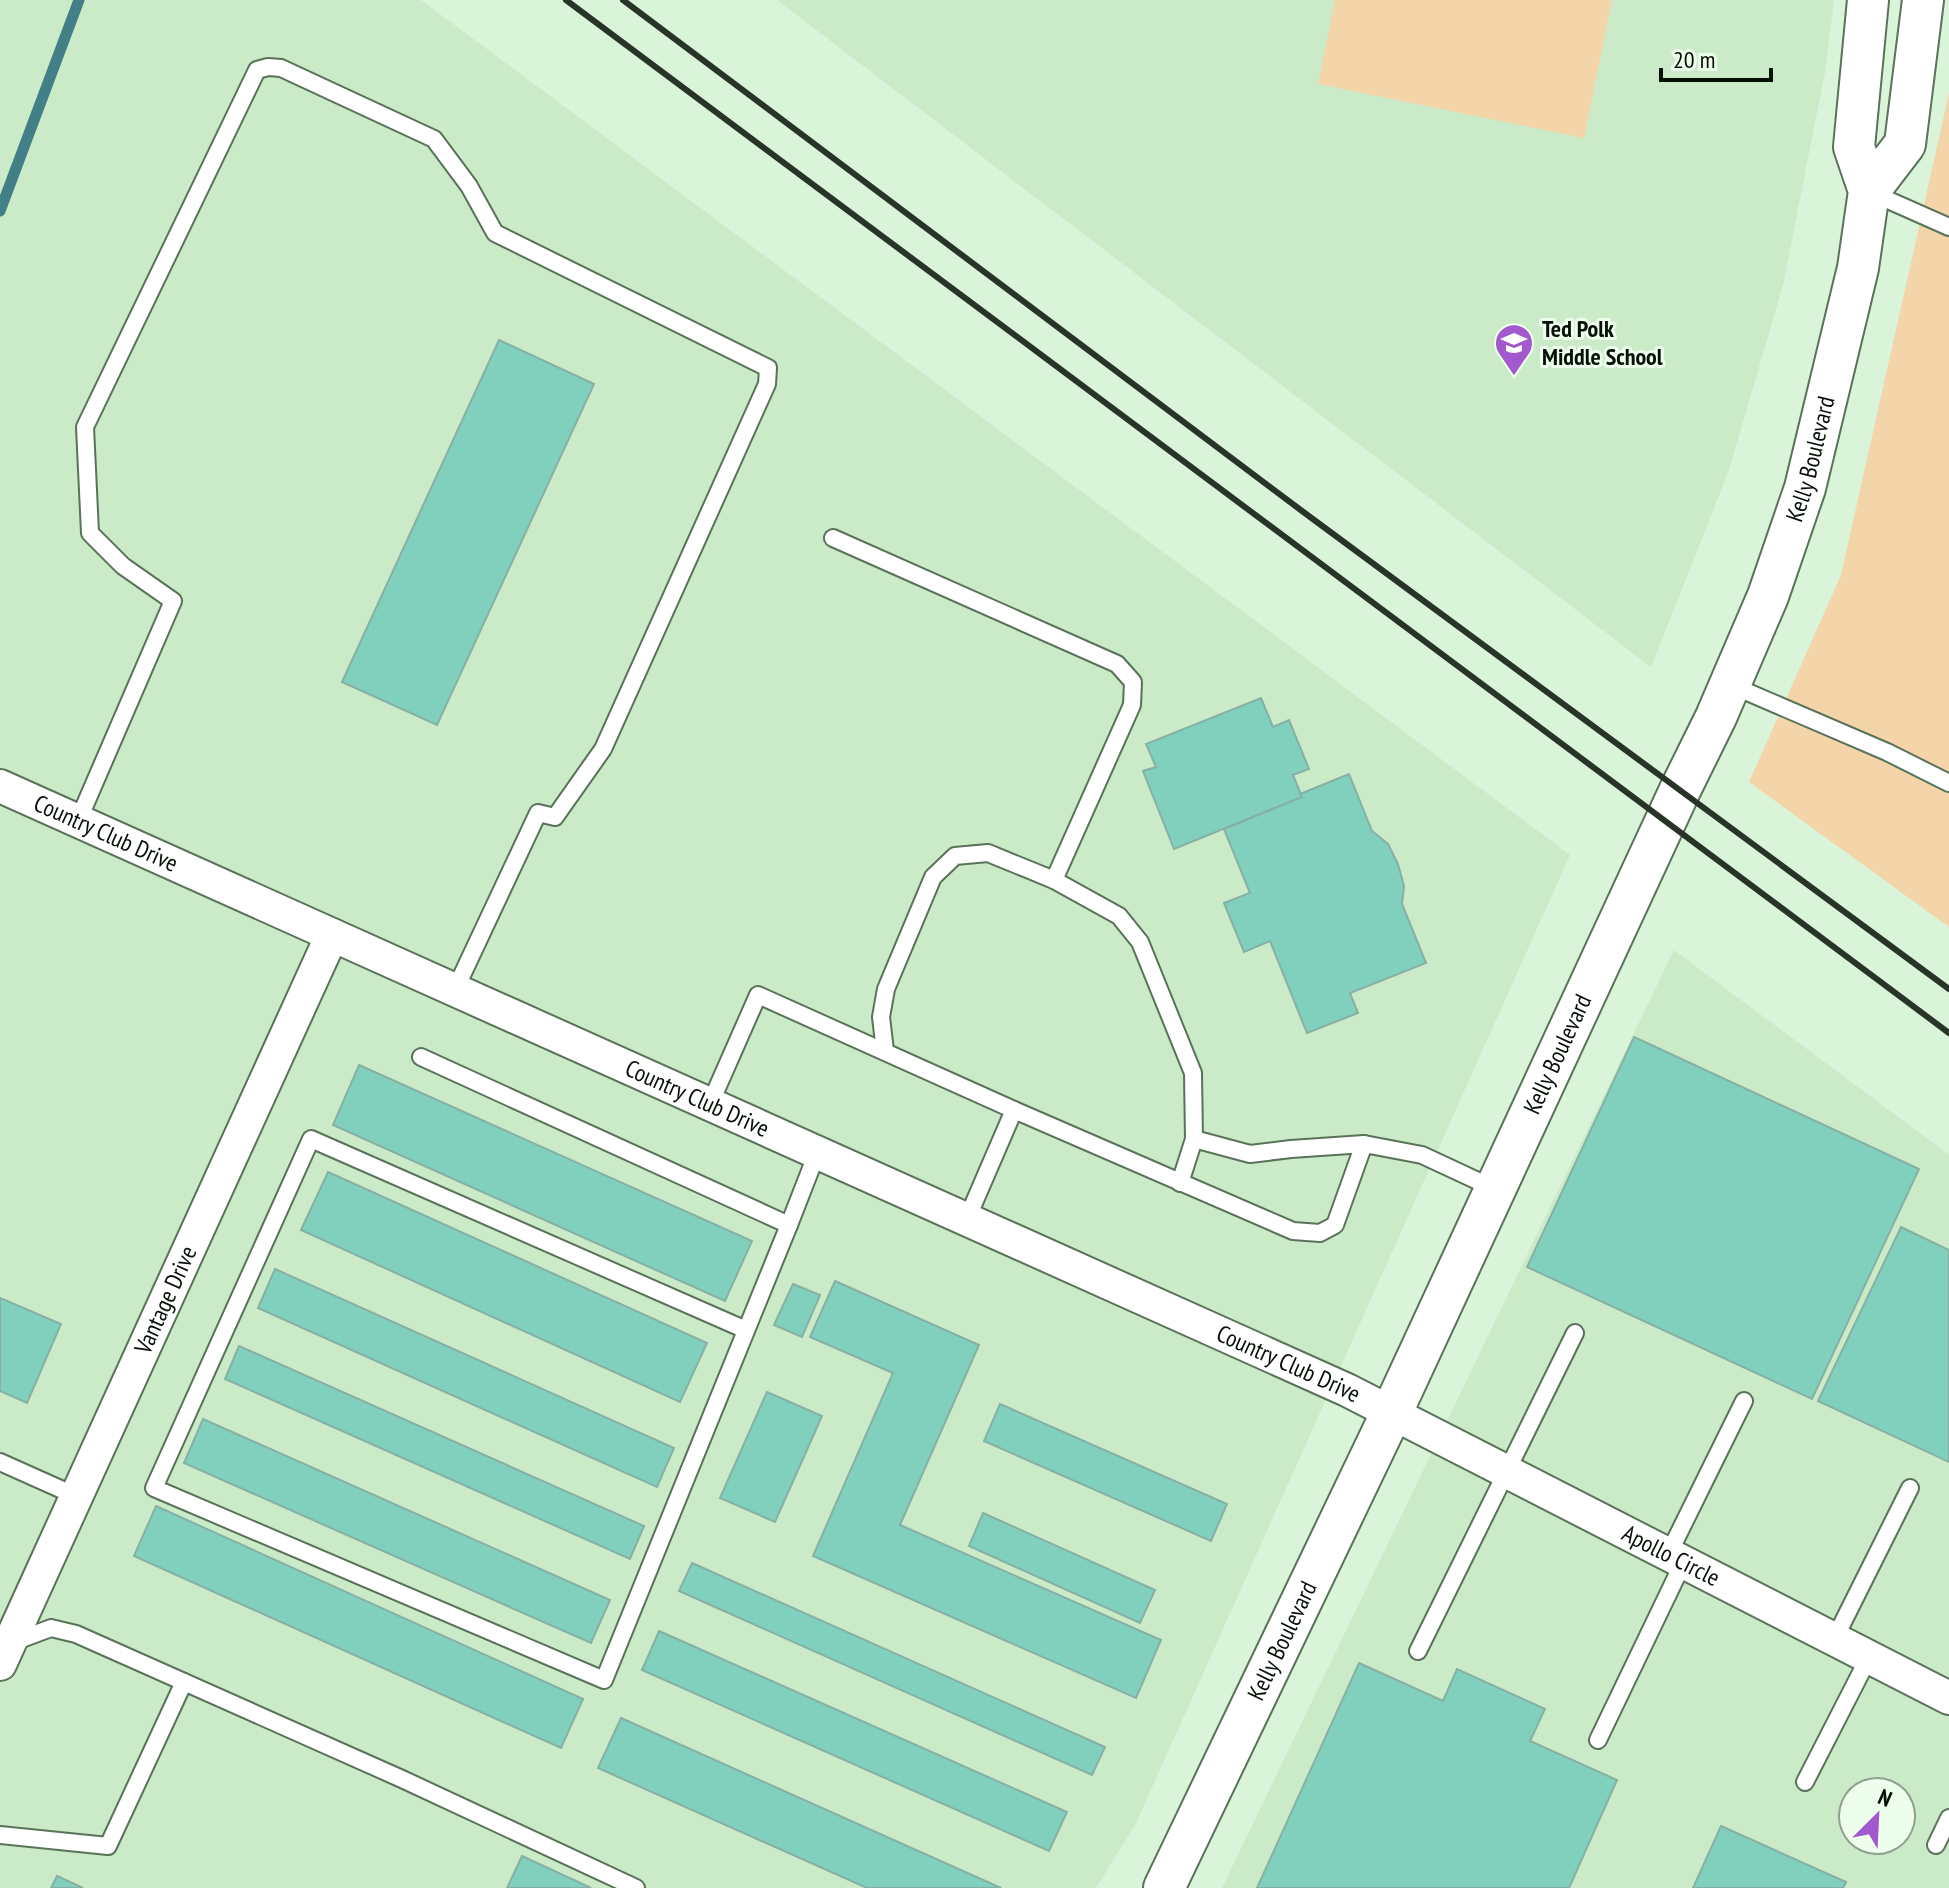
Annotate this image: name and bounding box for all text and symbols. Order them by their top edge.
scale bar [1661,32,1771,82]
text: 20 m [1673,44,1715,75]
place label: Ted Polk Middle School [1542,313,1663,372]
school or university icon: Ted Polk Middle School [1493,322,1535,377]
street label: Kelly Boulevard [1779,393,1842,526]
street label: Country Club Drive [29,787,183,879]
street label: Kelly Boulevard [1516,989,1598,1119]
street label: Country Club Drive [621,1052,774,1144]
street label: Vantage Drive [127,1241,203,1360]
street label: Country Club Drive [1212,1318,1366,1409]
street label: Apollo Circle [1617,1517,1725,1593]
street label: Kelly Boulevard [1240,1576,1324,1705]
north arrow [1837,1776,1917,1856]
text: N [1874,1783,1896,1813]

